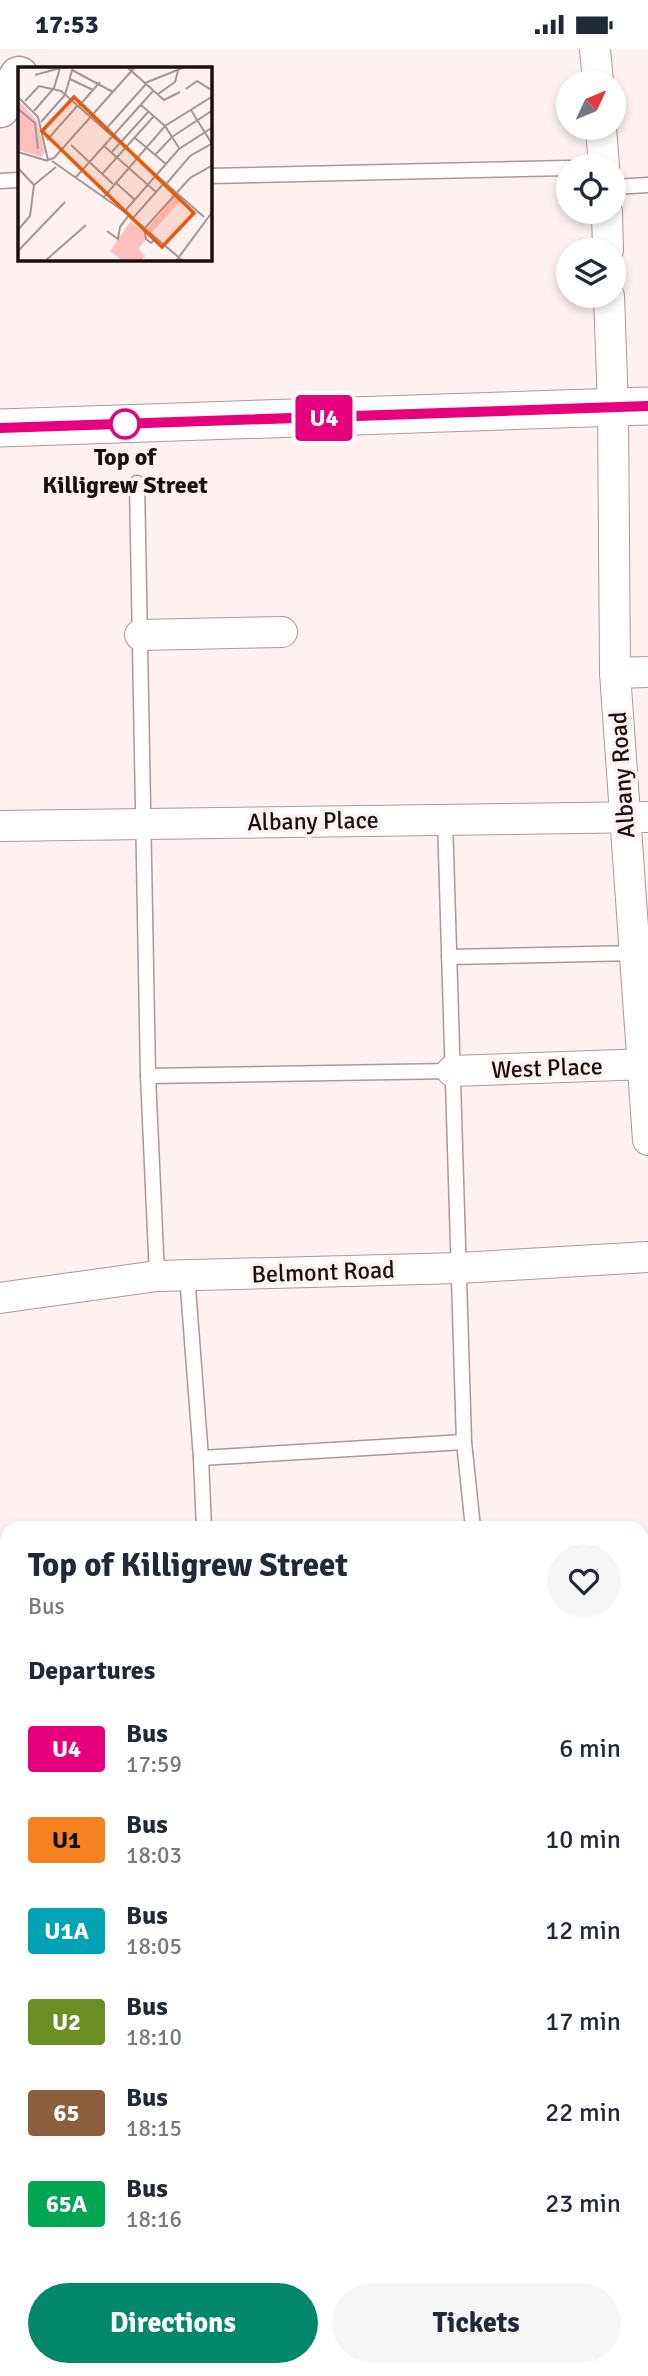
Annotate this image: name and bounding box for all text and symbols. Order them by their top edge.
text: 17:53 [35,9,99,41]
inset map [18,67,212,261]
north arrow [556,70,626,140]
map controls [556,70,626,308]
button: locate [556,154,626,224]
button: layers [556,238,626,308]
line badge: U4 [292,395,356,441]
text: U4 [309,403,339,433]
marker: Top of Killigrew Street [110,409,140,439]
place label: Top of Killigrew Street [42,442,208,500]
street label: Albany Road [603,711,641,839]
street label: Albany Place [247,805,379,837]
street label: West Place [491,1051,603,1085]
street label: Belmont Road [251,1255,395,1289]
button: heart [547,1544,621,1618]
text: Top of Killigrew Street [28,1545,348,1586]
text: Bus [28,1592,65,1621]
text: Departures [28,1655,155,1687]
text: Bus [126,1718,168,1750]
text: 6 min [559,1733,621,1765]
text: U4 [52,1734,81,1764]
text: 17:59 [126,1750,182,1779]
text: Bus [126,1809,168,1841]
text: 10 min [545,1824,621,1856]
text: U1 [52,1825,81,1855]
text: 18:03 [126,1841,182,1870]
text: Bus [126,1900,168,1932]
text: 12 min [545,1915,621,1947]
text: U1A [44,1916,89,1946]
text: 18:05 [126,1932,182,1961]
text: Bus [126,1991,168,2023]
text: 17 min [545,2006,621,2038]
text: U2 [52,2007,81,2037]
text: 18:10 [126,2023,182,2052]
text: Bus [126,2082,168,2114]
text: 22 min [545,2097,621,2129]
text: 65 [54,2098,79,2128]
text: 18:15 [126,2114,182,2143]
text: Bus [126,2173,168,2205]
text: 23 min [545,2188,621,2220]
text: 65A [46,2189,87,2219]
text: 18:16 [126,2205,182,2234]
button: Directions [28,2283,318,2363]
button: Tickets [332,2283,621,2363]

